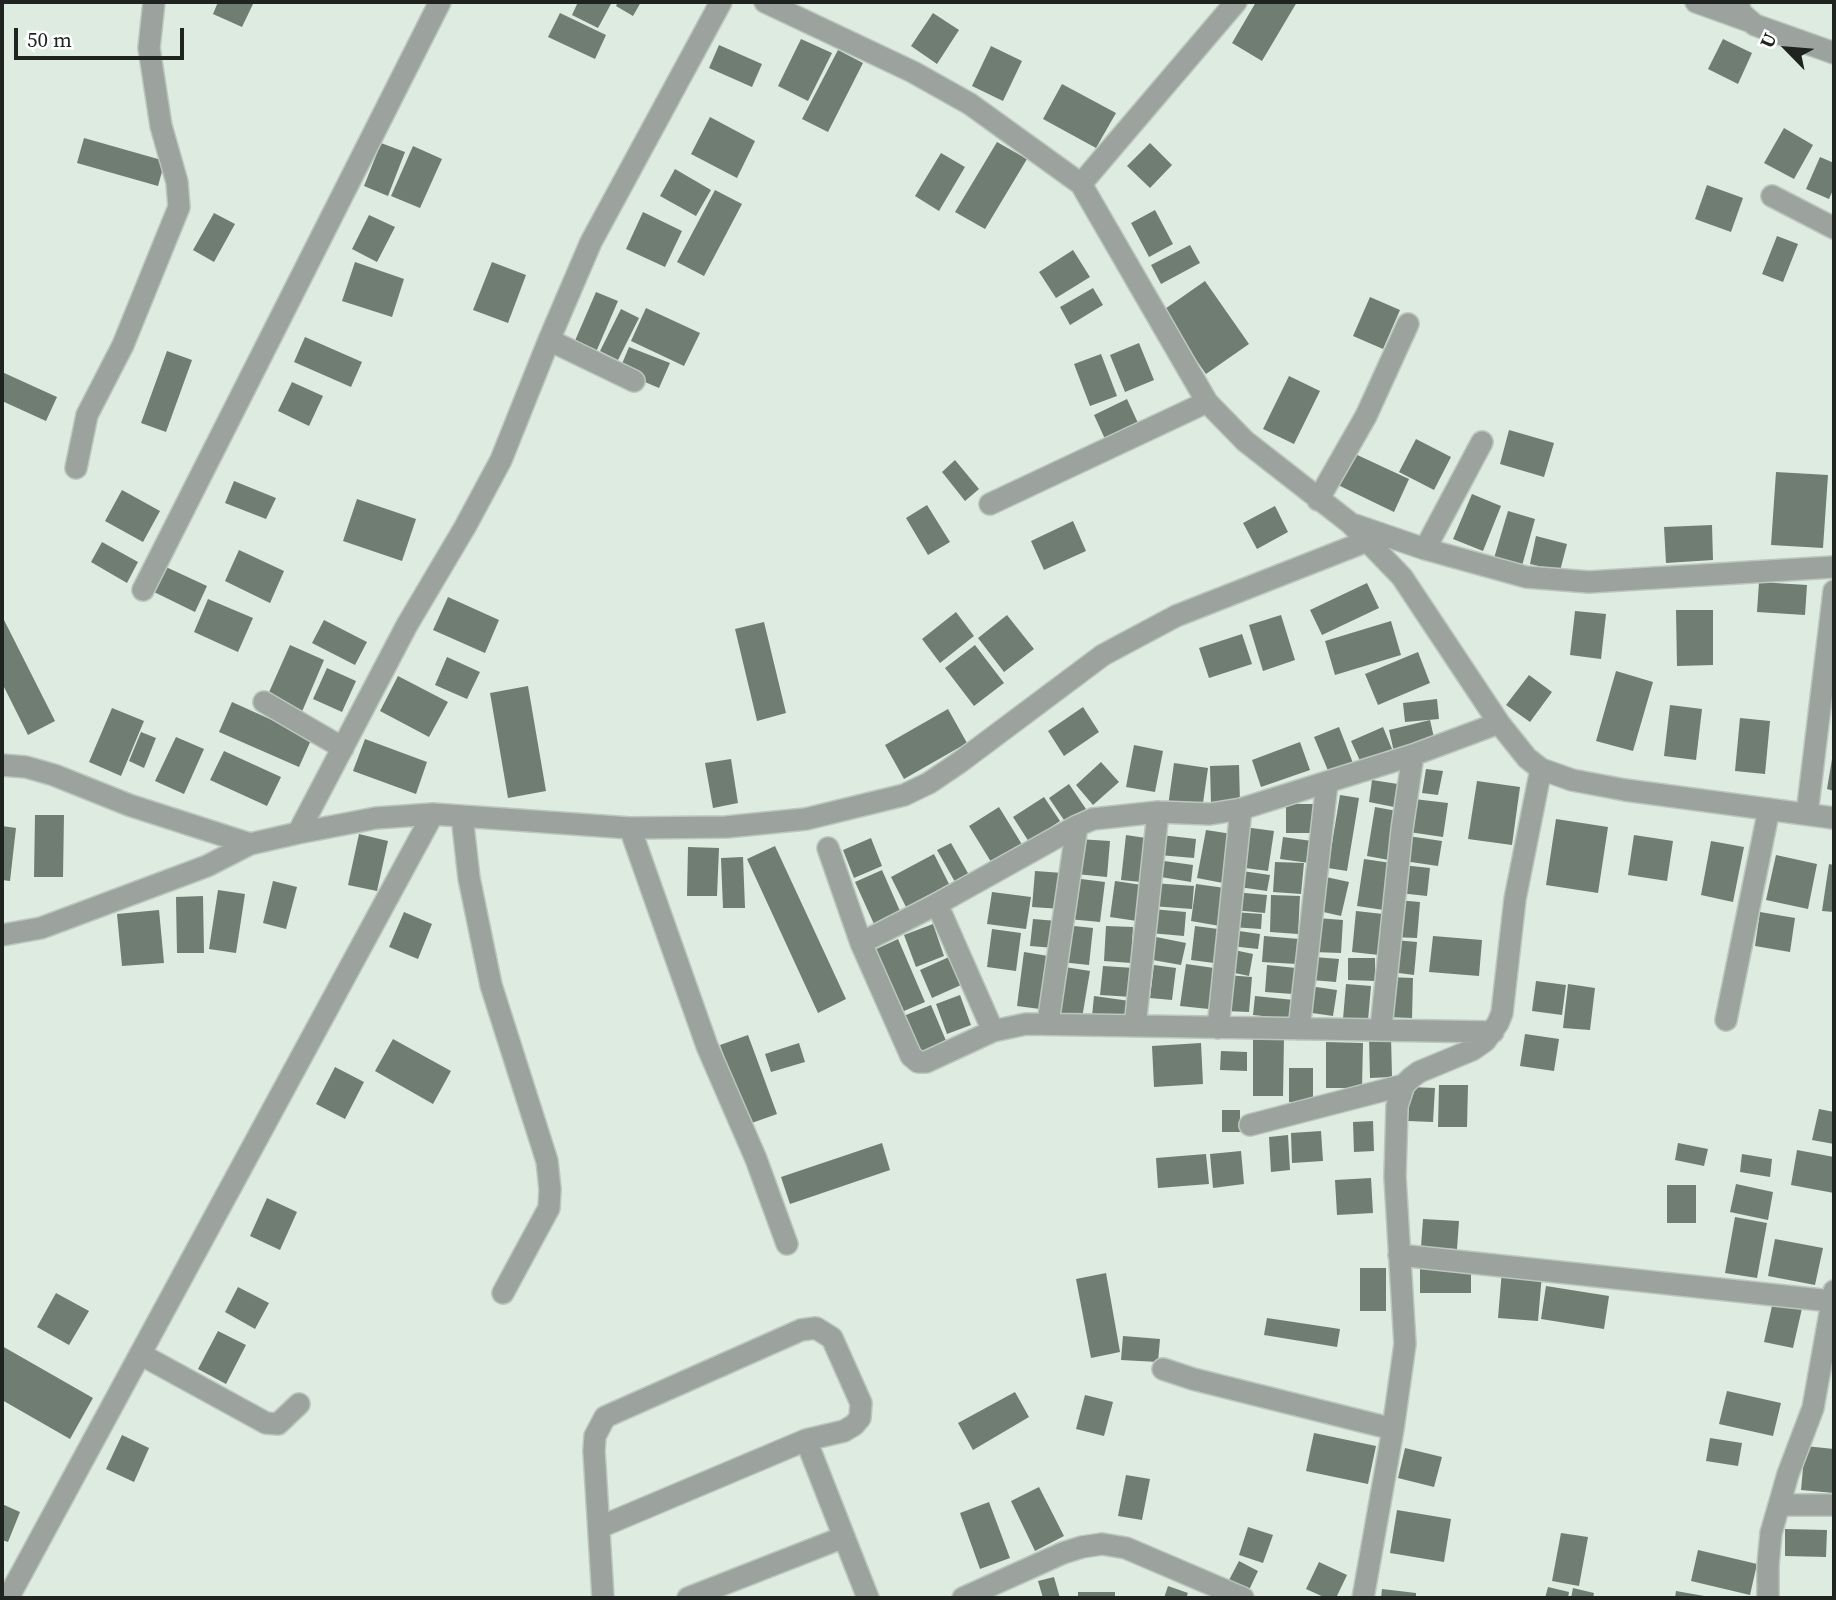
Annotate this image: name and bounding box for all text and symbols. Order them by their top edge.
scale bar [18,14,187,58]
north arrow [1752,14,1822,84]
text: 50 m [27,25,72,54]
text: U [1753,28,1783,52]

